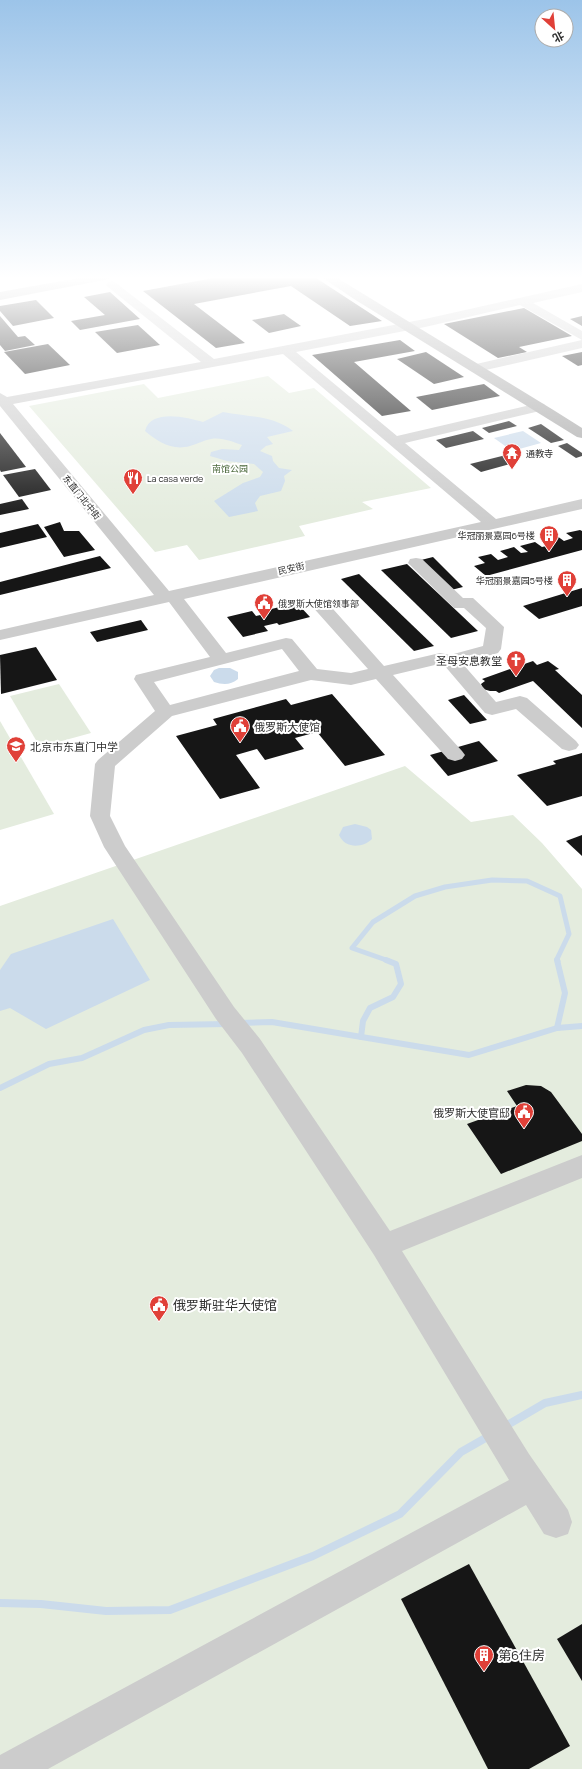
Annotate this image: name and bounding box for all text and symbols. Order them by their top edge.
north arrow [534,8,574,48]
text: 北 [550,28,567,47]
temple icon: 通教寺 [501,442,523,470]
place label: 通教寺 [526,447,553,460]
park label: 南馆公园 [212,462,248,475]
restaurant icon: La casa verde [122,467,144,495]
street label: 东直门北中街 [60,472,104,522]
place label: La casa verde [147,472,203,485]
building icon: 华冠丽景嘉园6号楼 [538,524,560,552]
place label: 华冠丽景嘉园6号楼 [457,529,535,542]
street label: 民安街 [276,559,306,577]
building icon: 华冠丽景嘉园5号楼 [556,569,578,597]
place label: 华冠丽景嘉园5号楼 [476,574,553,587]
public building icon: 俄罗斯大使馆领事部 [253,592,275,620]
place label: 俄罗斯大使馆领事部 [278,597,359,610]
church icon: 圣母安息教堂 [505,649,527,677]
place label: 圣母安息教堂 [436,653,502,668]
public building icon: 俄罗斯大使馆 [229,715,251,743]
place label: 俄罗斯大使馆 [254,719,320,734]
school or university icon: 北京市东直门中学 [5,735,27,763]
place label: 北京市东直门中学 [30,739,118,754]
public building icon: 俄罗斯大使官邸 [513,1101,535,1129]
place label: 俄罗斯大使官邸 [433,1105,510,1120]
public building icon: 俄罗斯驻华大使馆 [148,1294,170,1322]
place label: 俄罗斯驻华大使馆 [173,1296,277,1314]
building icon: 第6住房 [473,1644,495,1672]
place label: 第6住房 [498,1646,545,1664]

